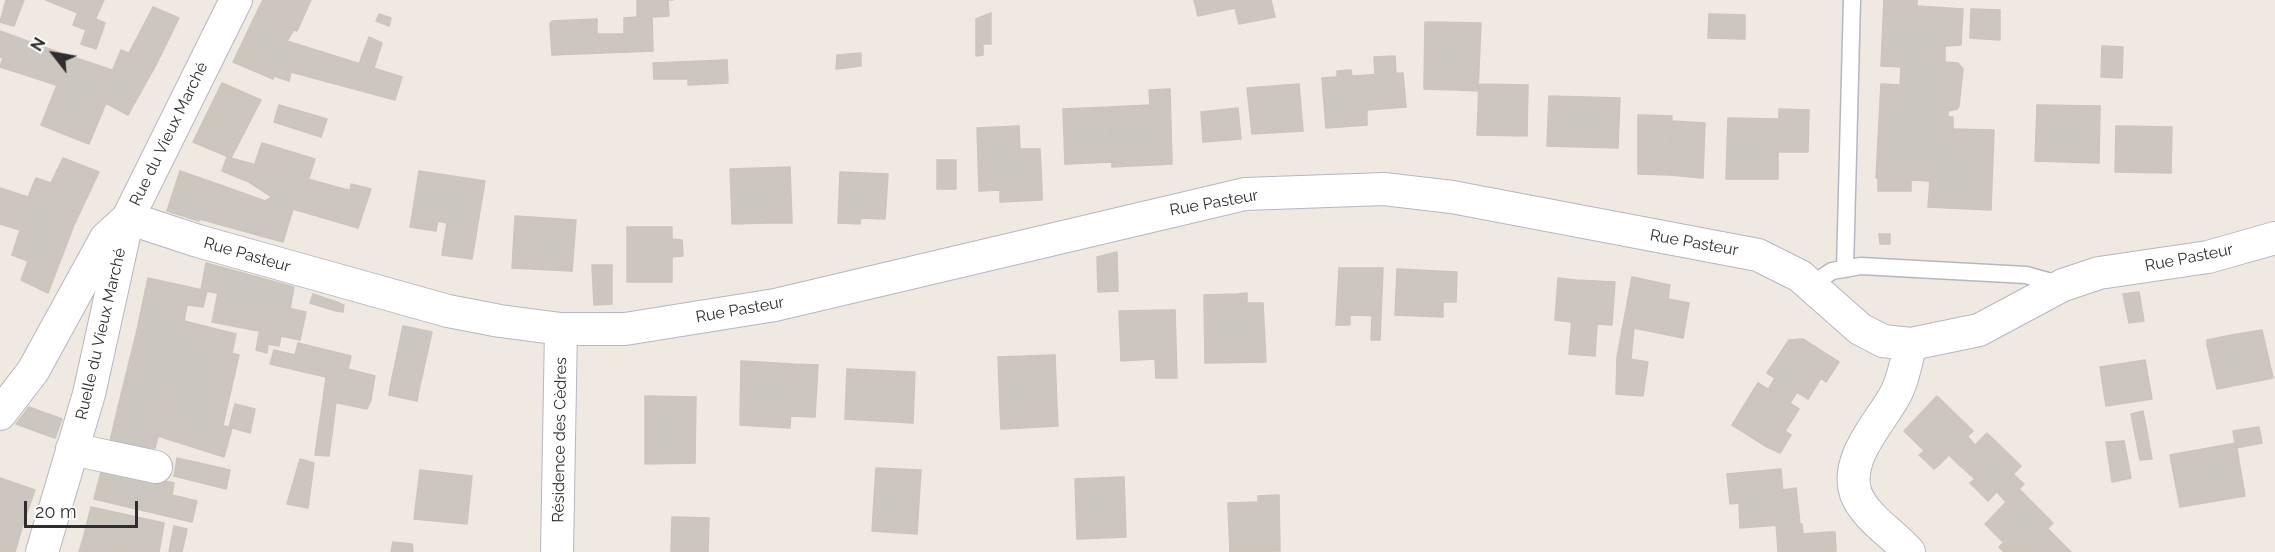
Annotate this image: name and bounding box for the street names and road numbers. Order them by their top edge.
street label: Rue du Vieux Marché [126,59,212,209]
street label: Rue Pasteur [1168,186,1260,220]
street label: Rue Pasteur [1648,226,1740,260]
street label: Rue Pasteur [201,233,293,277]
street label: Rue Pasteur [2143,240,2235,276]
street label: Ruelle du Vieux Marché [72,246,130,422]
street label: Rue Pasteur [694,293,786,327]
street label: Résidence des Cèdres [549,357,571,523]

